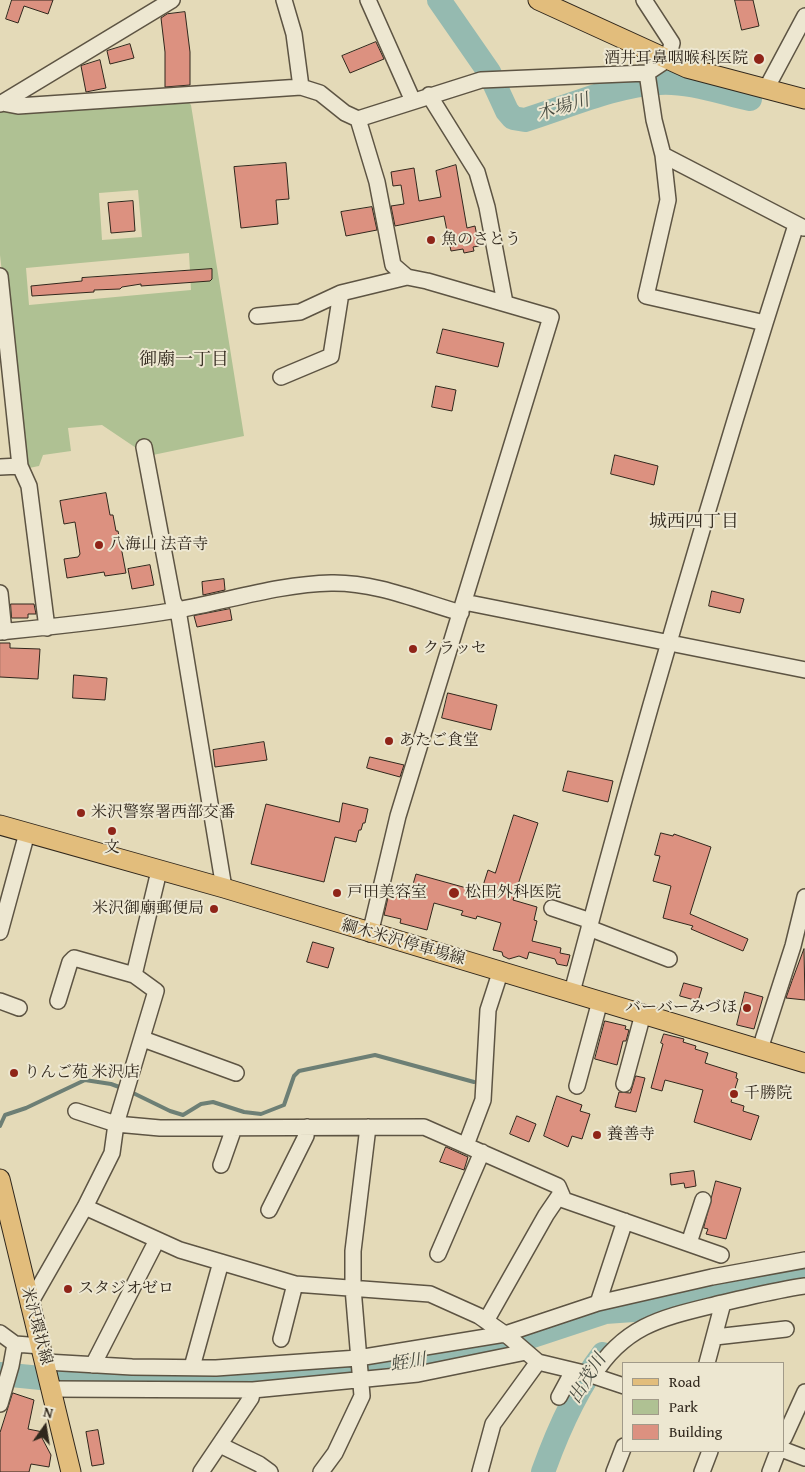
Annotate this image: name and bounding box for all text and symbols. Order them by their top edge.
place label: 酒井耳鼻咽喉科医院 [604,49,748,69]
marker: 酒井耳鼻咽喉科医院 [752,52,766,66]
water label: 木場川 [534,90,592,126]
place label: 魚のさとう [441,230,521,250]
marker: 魚のさとう [425,234,437,246]
district label: 御廟一丁目 [139,349,229,371]
district label: 城西四丁目 [649,511,739,533]
place label: 八海山 法音寺 [109,535,209,555]
marker: 八海山 法音寺 [93,539,105,551]
place label: クラッセ [423,639,487,659]
marker: クラッセ [407,643,419,655]
place label: あたご食堂 [399,731,479,751]
marker: あたご食堂 [383,735,395,747]
place label: 米沢警察署西部交番 [91,803,235,823]
marker: 米沢警察署西部交番 [75,807,87,819]
marker: 文 [106,825,118,837]
place label: 文 [104,838,120,858]
place label: 戸田美容室 [347,883,427,903]
place label: 松田外科医院 [465,883,561,903]
marker: 松田外科医院 [447,886,461,900]
marker: 戸田美容室 [331,887,343,899]
place label: 米沢御廟郵便局 [92,899,204,919]
marker: 米沢御廟郵便局 [208,903,220,915]
street label: 綱木米沢停車場線 [339,916,467,970]
place label: バーバーみづほ [625,998,737,1018]
marker: バーバーみづほ [741,1002,753,1014]
place label: りんご苑 米沢店 [24,1063,140,1083]
marker: りんご苑 米沢店 [8,1067,20,1079]
place label: 千勝院 [744,1084,792,1104]
marker: 千勝院 [728,1088,740,1100]
place label: 養善寺 [607,1125,655,1145]
marker: 養善寺 [591,1129,603,1141]
place label: スタジオゼロ [78,1279,174,1299]
marker: スタジオゼロ [62,1283,74,1295]
street label: 米沢環状線 [16,1285,56,1367]
water label: 蛭川 [389,1350,427,1376]
water label: 出茂川 [565,1350,611,1408]
legend [622,1362,785,1452]
text: Road [669,1371,700,1392]
text: Park [669,1396,698,1417]
north arrow [20,1402,70,1452]
text: N [42,1402,55,1423]
text: Building [669,1421,722,1442]

